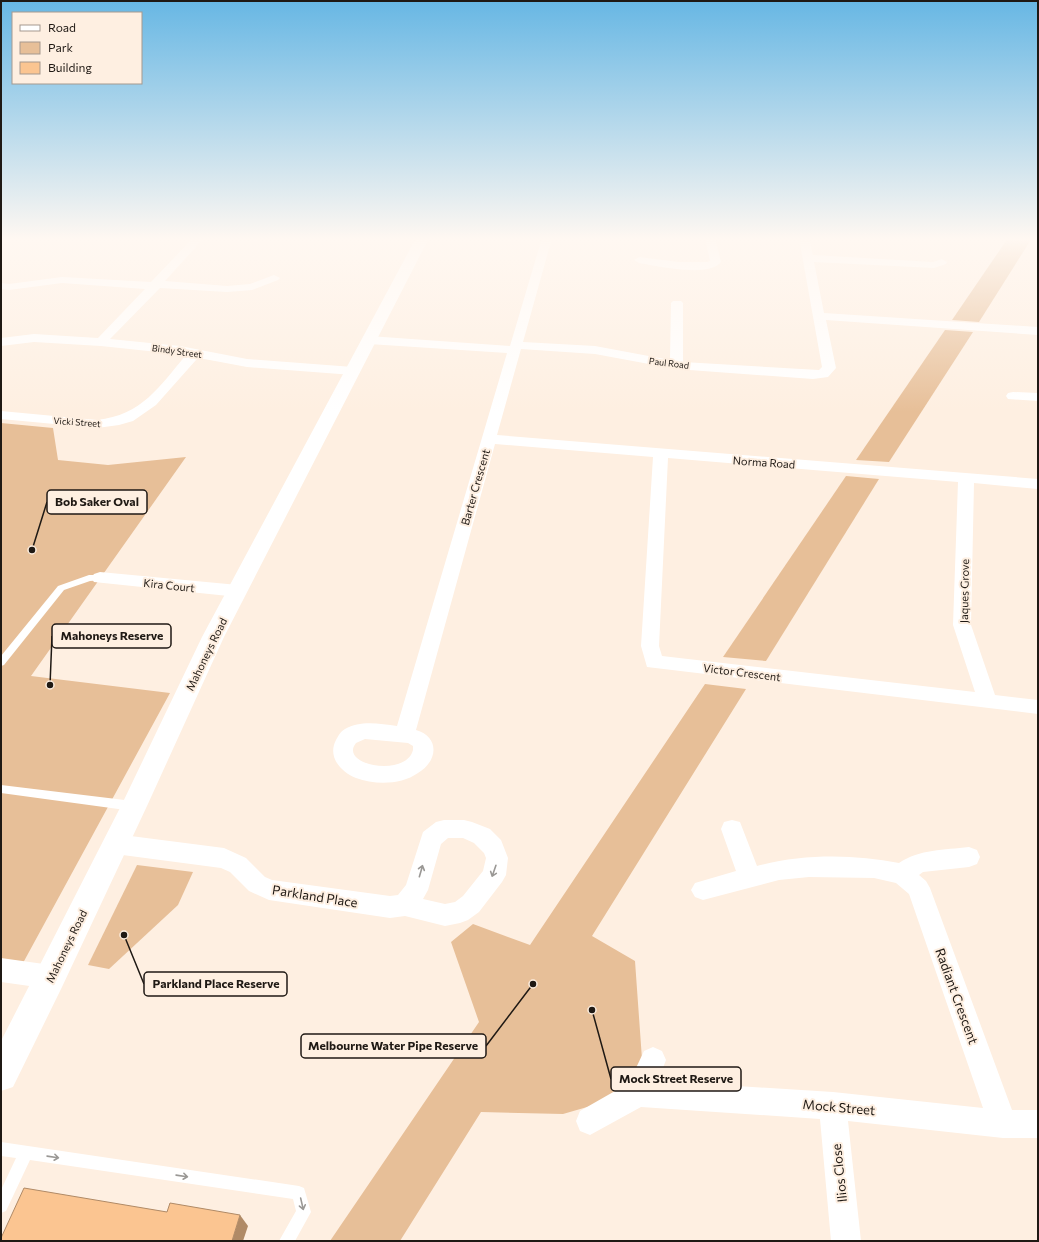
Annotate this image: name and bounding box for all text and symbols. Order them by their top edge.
legend [12,12,142,84]
text: Road [48,20,76,34]
text: Park [48,40,74,54]
text: Building [48,60,92,74]
street label: Bindy Street [151,342,203,360]
street label: Paul Road [648,355,690,371]
street label: Vicki Street [53,415,101,429]
street label: Barter Crescent [458,447,492,527]
street label: Norma Road [732,453,796,471]
callout: Bob Saker Oval [47,490,147,514]
text: Bob Saker Oval [55,494,139,508]
street label: Jaques Grove [957,559,972,623]
street label: Kira Court [143,576,196,594]
street label: Mahoneys Road [183,615,229,693]
callout: Mahoneys Reserve [52,624,171,648]
text: Mahoneys Reserve [61,628,163,642]
street label: Victor Crescent [703,661,782,683]
one-way arrow [418,864,425,877]
one-way arrow [489,865,497,877]
street label: Parkland Place [271,881,359,911]
street label: Mahoneys Road [43,907,89,985]
street label: Radiant Crescent [932,946,982,1046]
callout: Parkland Place Reserve [144,972,287,996]
text: Parkland Place Reserve [152,976,280,990]
callout: Melbourne Water Pipe Reserve [301,1034,486,1058]
text: Melbourne Water Pipe Reserve [308,1038,478,1052]
callout: Mock Street Reserve [611,1067,741,1091]
text: Mock Street Reserve [619,1071,733,1085]
street label: Mock Street [802,1096,876,1118]
street label: Ilios Close [828,1143,850,1203]
one-way arrow [46,1153,59,1161]
one-way arrow [175,1172,188,1180]
one-way arrow [299,1197,306,1210]

